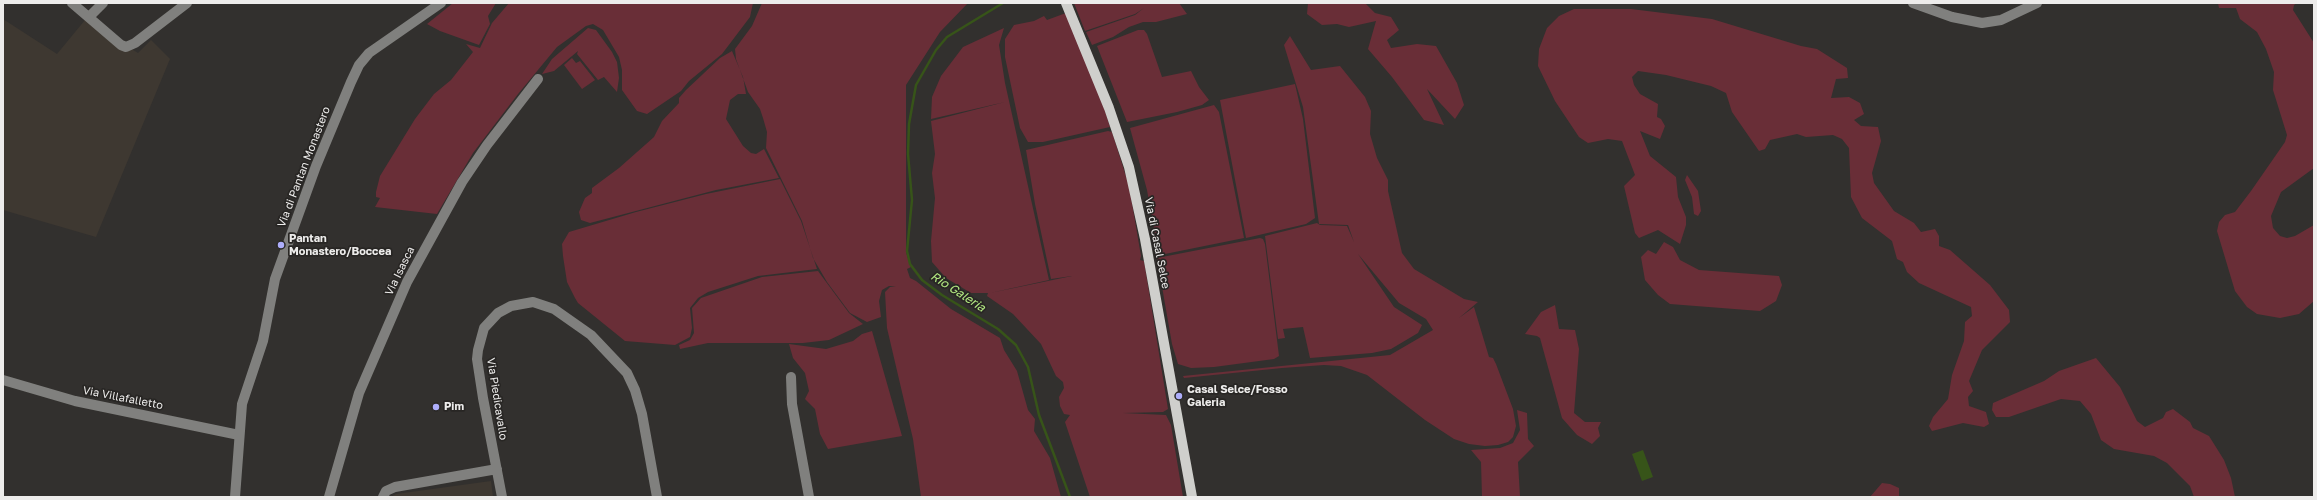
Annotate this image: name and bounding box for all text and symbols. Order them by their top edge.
street label: Via di Pantan Monastero [275,105,333,229]
street label: Via di Casal Selce [1142,196,1172,290]
place label: Pantan Monastero/Boccea [289,232,391,258]
marker: Pantan Monastero/Boccea [276,240,286,250]
street label: Via Isasca [382,244,418,298]
water label: Rio Galeria [928,269,988,315]
street label: Via Piedicavallo [484,357,510,441]
place label: Casal Selce/Fosso Galeria [1187,383,1288,409]
street label: Via Villafalletto [82,384,164,412]
marker: Casal Selce/Fosso Galeria [1174,391,1184,401]
place label: Pim [444,400,464,414]
marker: Pim [431,402,441,412]

